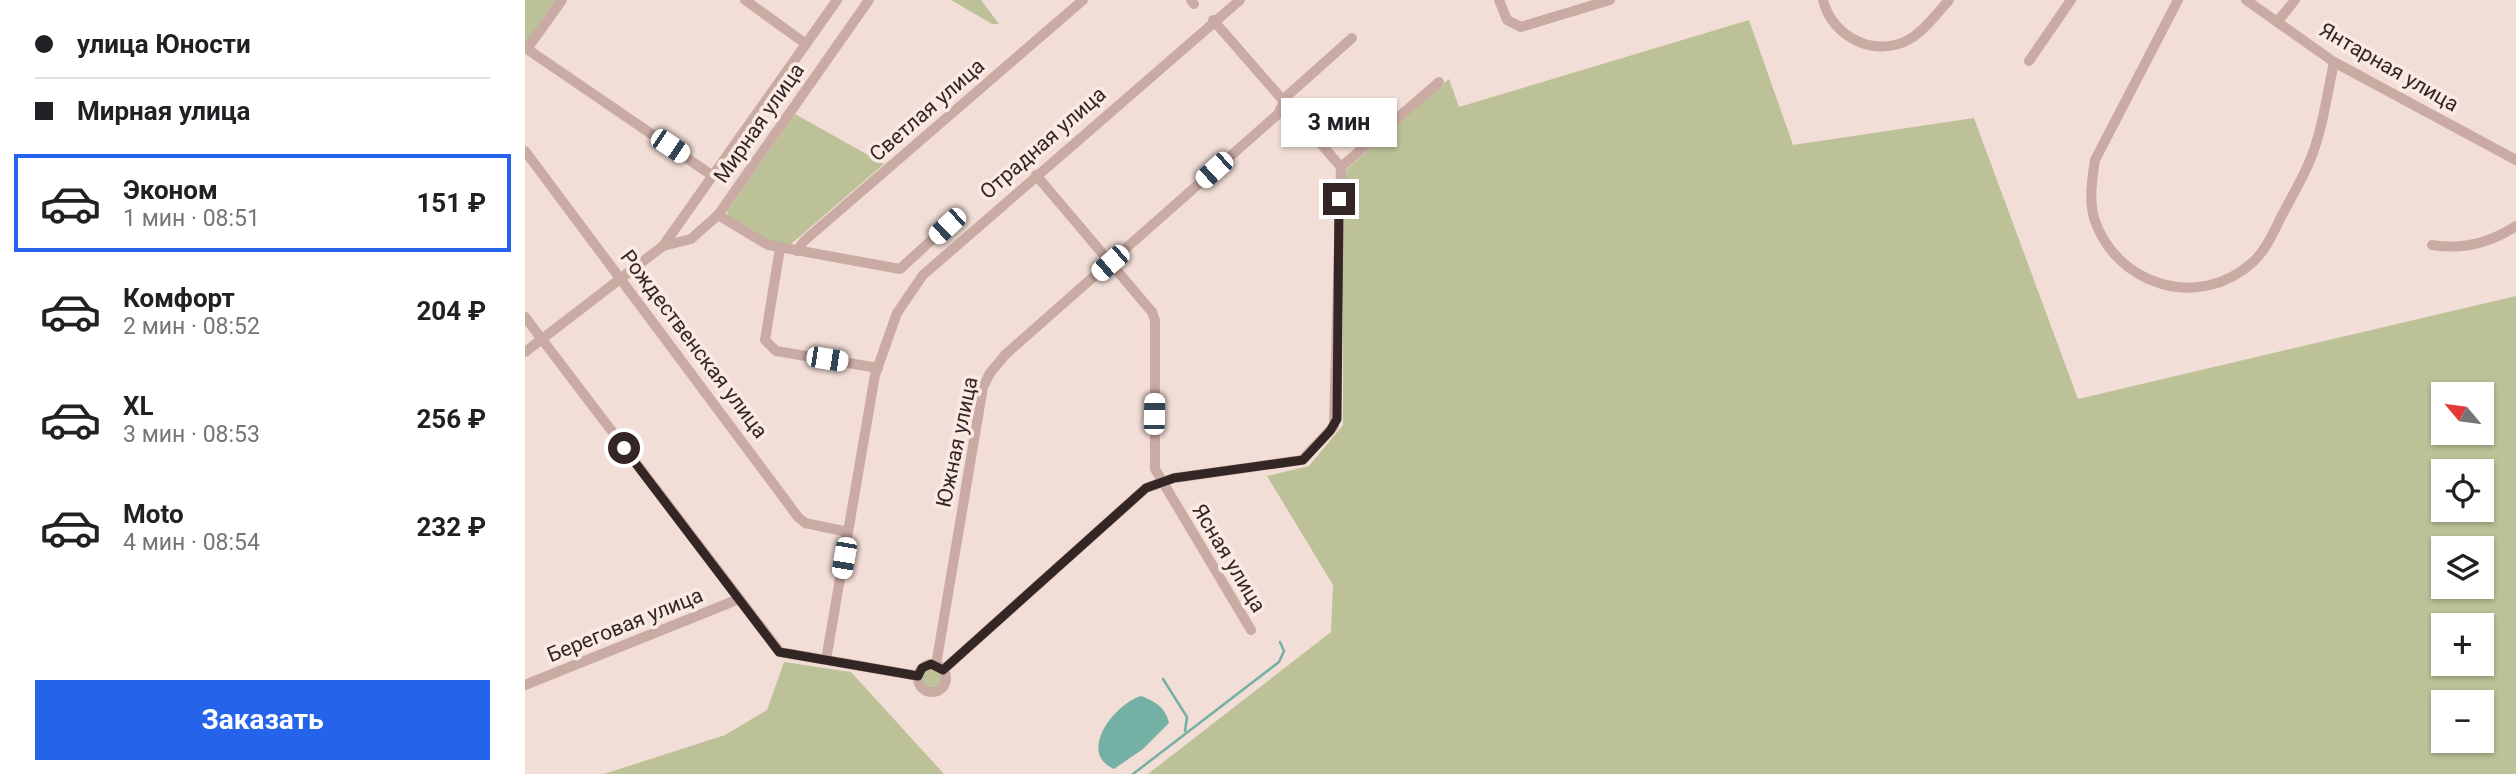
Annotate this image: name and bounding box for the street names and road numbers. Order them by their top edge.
street label: Янтарная улица [2315,17,2463,117]
street label: Светлая улица [865,54,989,166]
street label: Мирная улица [709,59,809,187]
street label: Отрадная улица [975,82,1111,204]
street label: Рождественская улица [615,245,773,443]
street label: Южная улица [931,375,983,509]
street label: Ясная улица [1187,499,1271,617]
street label: Береговая улица [544,583,706,667]

